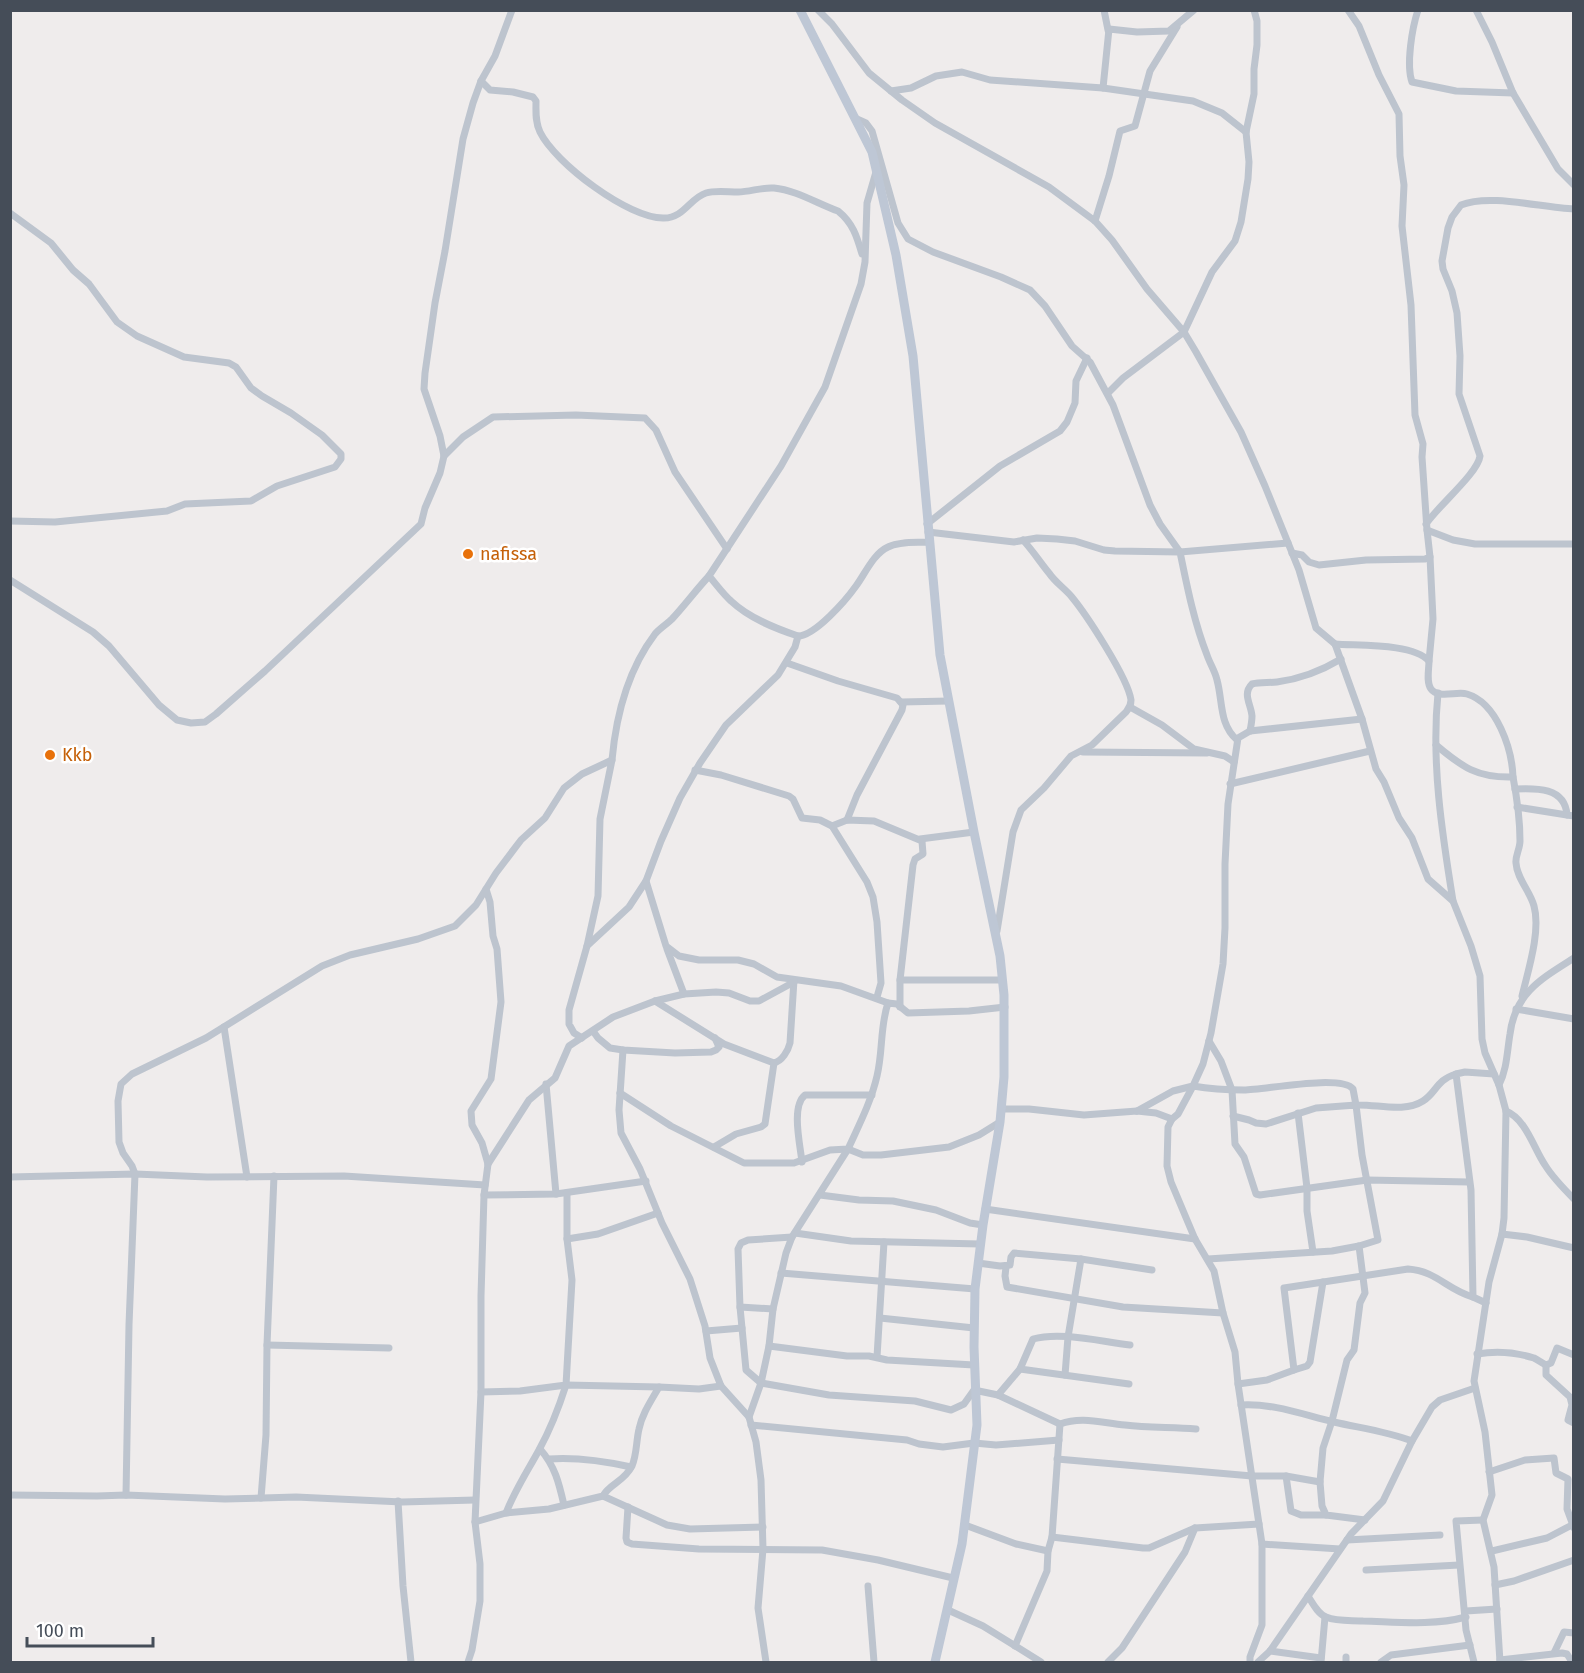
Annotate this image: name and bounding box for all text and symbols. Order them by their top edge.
place label: nafissa [480,543,537,565]
marker: nafissa [461,547,475,561]
place label: Kkb [62,744,93,766]
marker: Kkb [43,748,57,762]
scale bar [27,1610,153,1648]
text: 100 m [36,1620,84,1642]

